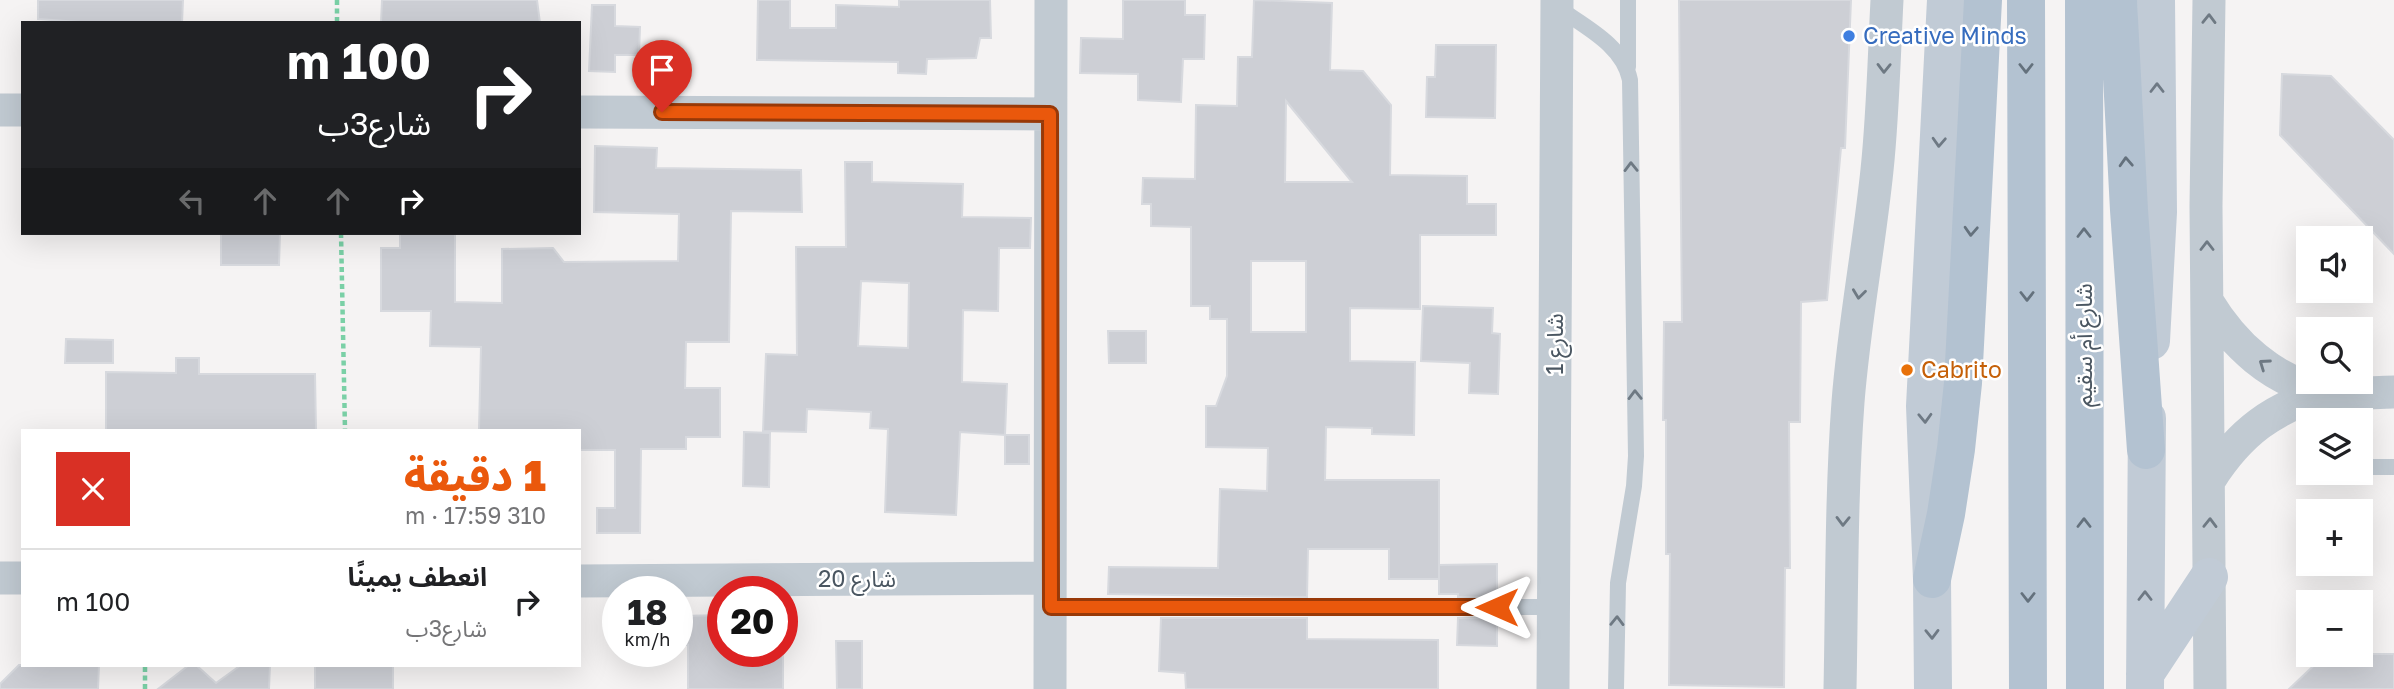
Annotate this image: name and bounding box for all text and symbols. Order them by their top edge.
one-way arrow [2201,13,2217,24]
place label: Creative Minds [1863,21,2027,49]
marker: Creative Minds [1841,28,1857,44]
text: 100 m [287,31,431,90]
pin [632,40,692,112]
icon: right [455,49,546,140]
icon: arrive [643,51,681,89]
one-way arrow [1877,63,1892,74]
one-way arrow [2018,63,2034,74]
one-way arrow [2149,82,2165,93]
text: شارع3ب [318,104,431,142]
one-way arrow [1931,136,1946,147]
one-way arrow [2119,156,2134,167]
one-way arrow [1624,161,1639,172]
icon: left [173,182,211,220]
icon: ahead [246,182,284,220]
icon: ahead [319,182,357,220]
icon: right [392,182,430,220]
one-way arrow [1964,226,1979,237]
map controls [2296,226,2373,667]
button: sound [2296,226,2373,303]
one-way arrow [2076,227,2092,238]
one-way arrow [2199,241,2215,251]
street label: شارع أم سقيم [2069,283,2102,407]
one-way arrow [1852,288,1867,300]
one-way arrow [2019,291,2035,301]
street label: شارع 1 [1540,313,1572,375]
button: search [2296,317,2373,394]
place label: Cabrito [1921,355,2002,383]
one-way arrow [2259,360,2272,373]
marker: Cabrito [1899,362,1915,378]
one-way arrow [1627,389,1643,399]
button: layers [2296,408,2373,485]
one-way arrow [1918,412,1933,423]
text: 1 دقيقة [404,450,546,500]
button: close [56,452,130,526]
button: + [2296,499,2373,576]
text: 310 m · 17:59 [405,501,546,529]
one-way arrow [1836,516,1851,527]
one-way arrow [2076,517,2092,528]
one-way arrow [2202,517,2217,528]
text: انعطف يمينًا [348,561,487,592]
street label: شارع 20 [818,564,896,596]
position arrow [1460,570,1534,644]
speed limit sign: 20 [707,576,798,667]
icon: right [508,583,546,621]
text: 100 m [56,586,130,617]
button: − [2296,590,2373,667]
text: 18 [627,591,668,633]
one-way arrow [2137,591,2153,601]
one-way arrow [2020,593,2036,603]
text: شارع3ب [406,614,487,642]
one-way arrow [1610,615,1625,626]
text: km/h [625,628,670,650]
one-way arrow [1924,629,1939,640]

